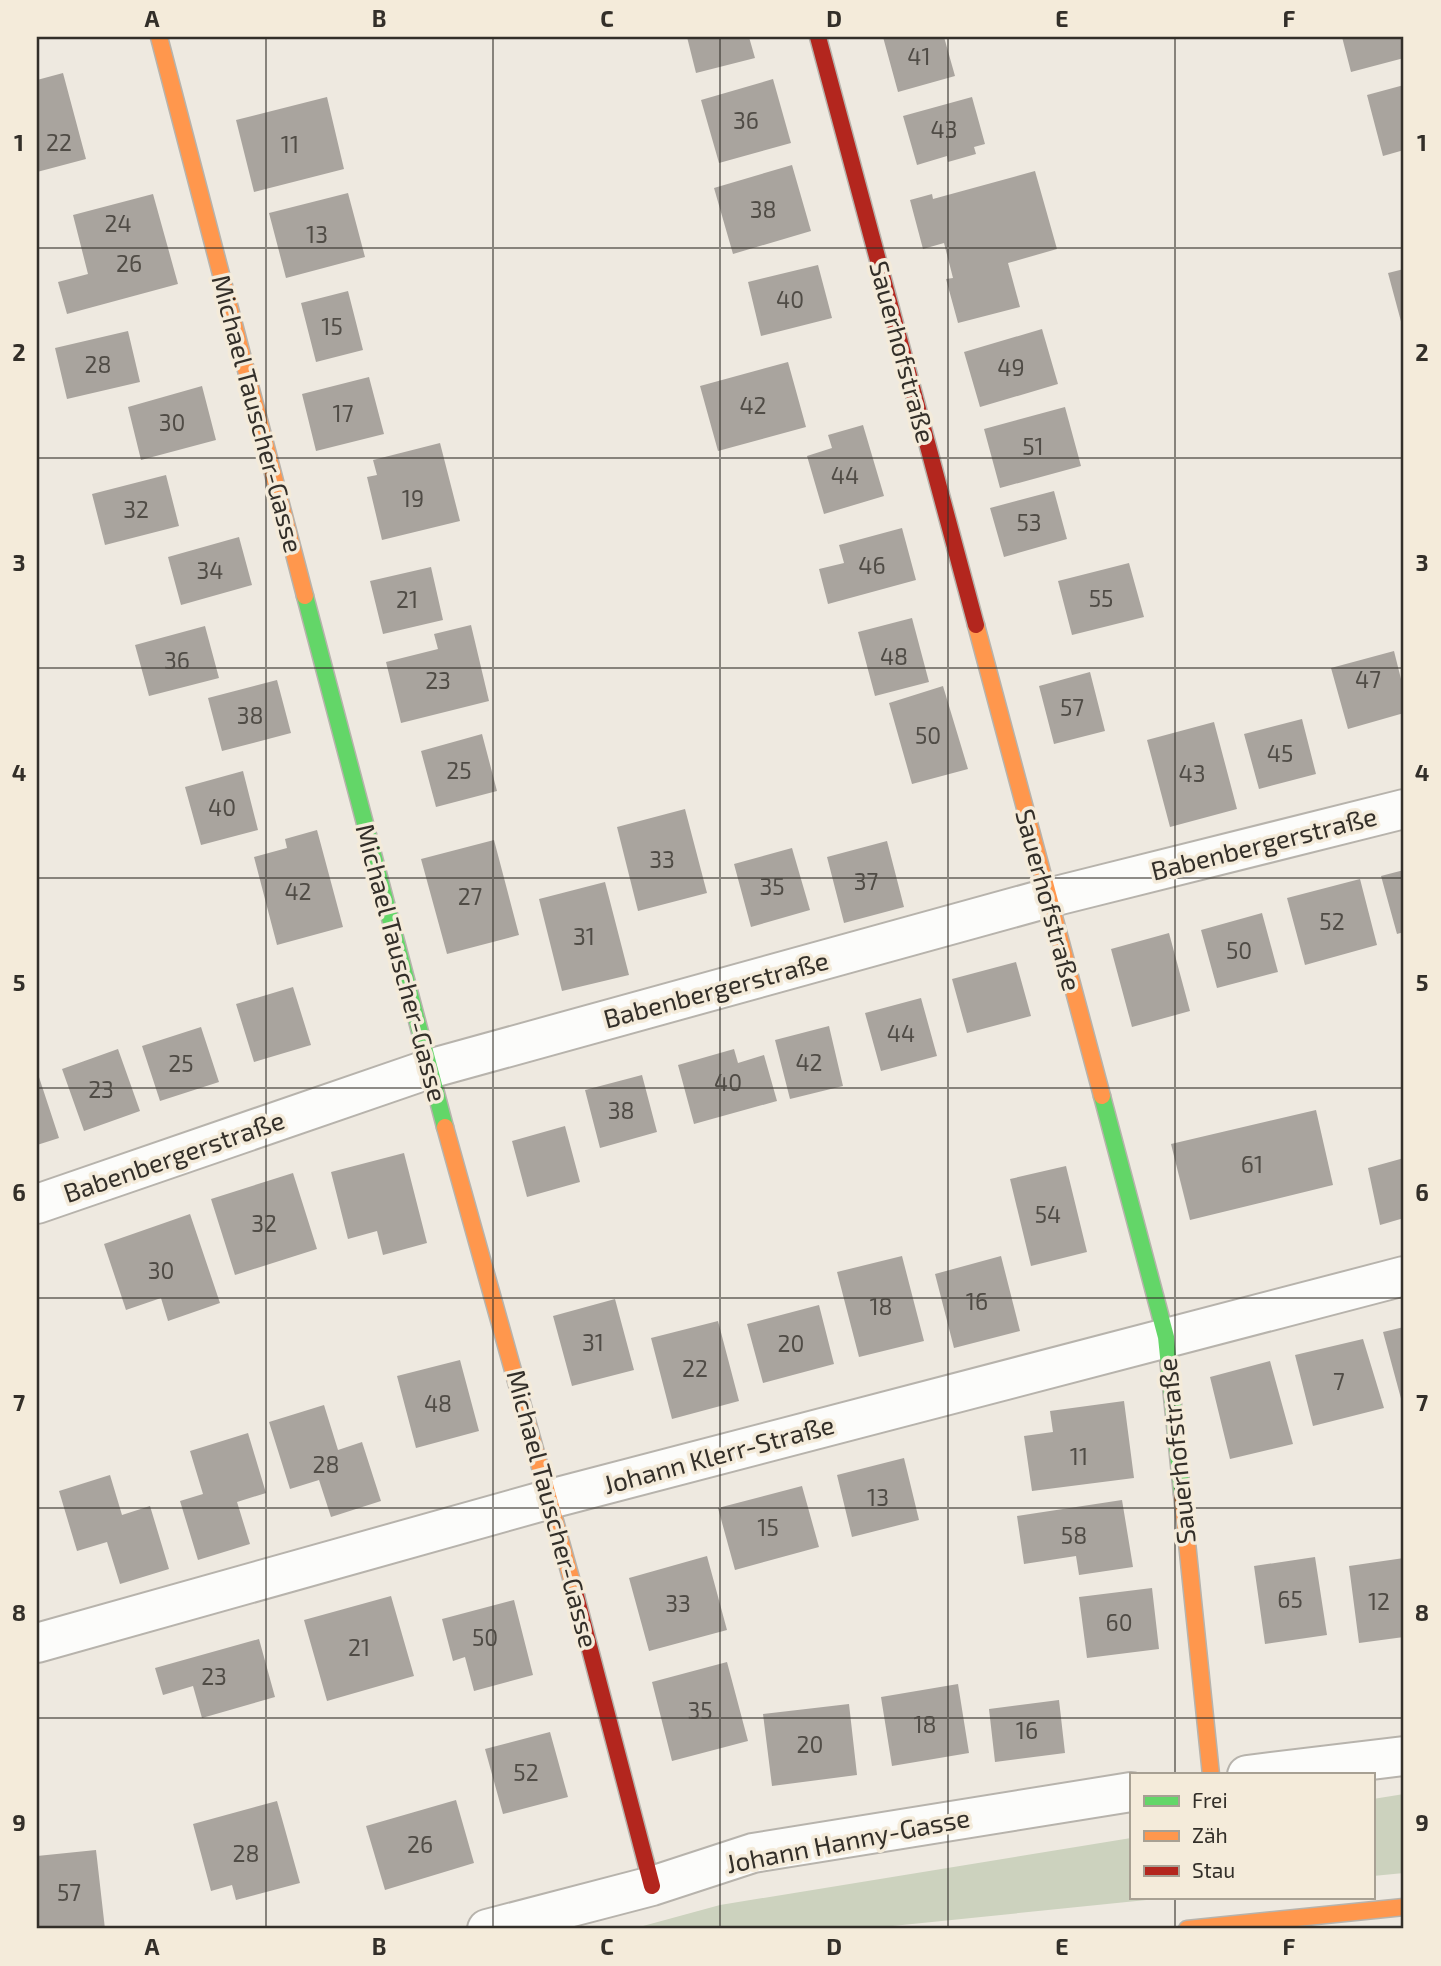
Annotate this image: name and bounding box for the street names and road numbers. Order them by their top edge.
street label: Sauerhofstraße [864,257,943,446]
street label: Michael Tauscher-Gasse [206,271,310,556]
street label: Babenbergerstraße [1148,800,1380,886]
street label: Sauerhofstraße [1010,805,1089,994]
street label: Michael Tauscher-Gasse [350,820,454,1105]
street label: Babenbergerstraße [600,944,831,1033]
street label: Babenbergerstraße [59,1103,288,1208]
street label: Sauerhofstraße [1150,1356,1201,1546]
street label: Michael Tauscher-Gasse [501,1366,605,1651]
street label: Johann Klerr-Straße [600,1408,837,1499]
street label: Johann Hanny-Gasse [723,1801,972,1878]

